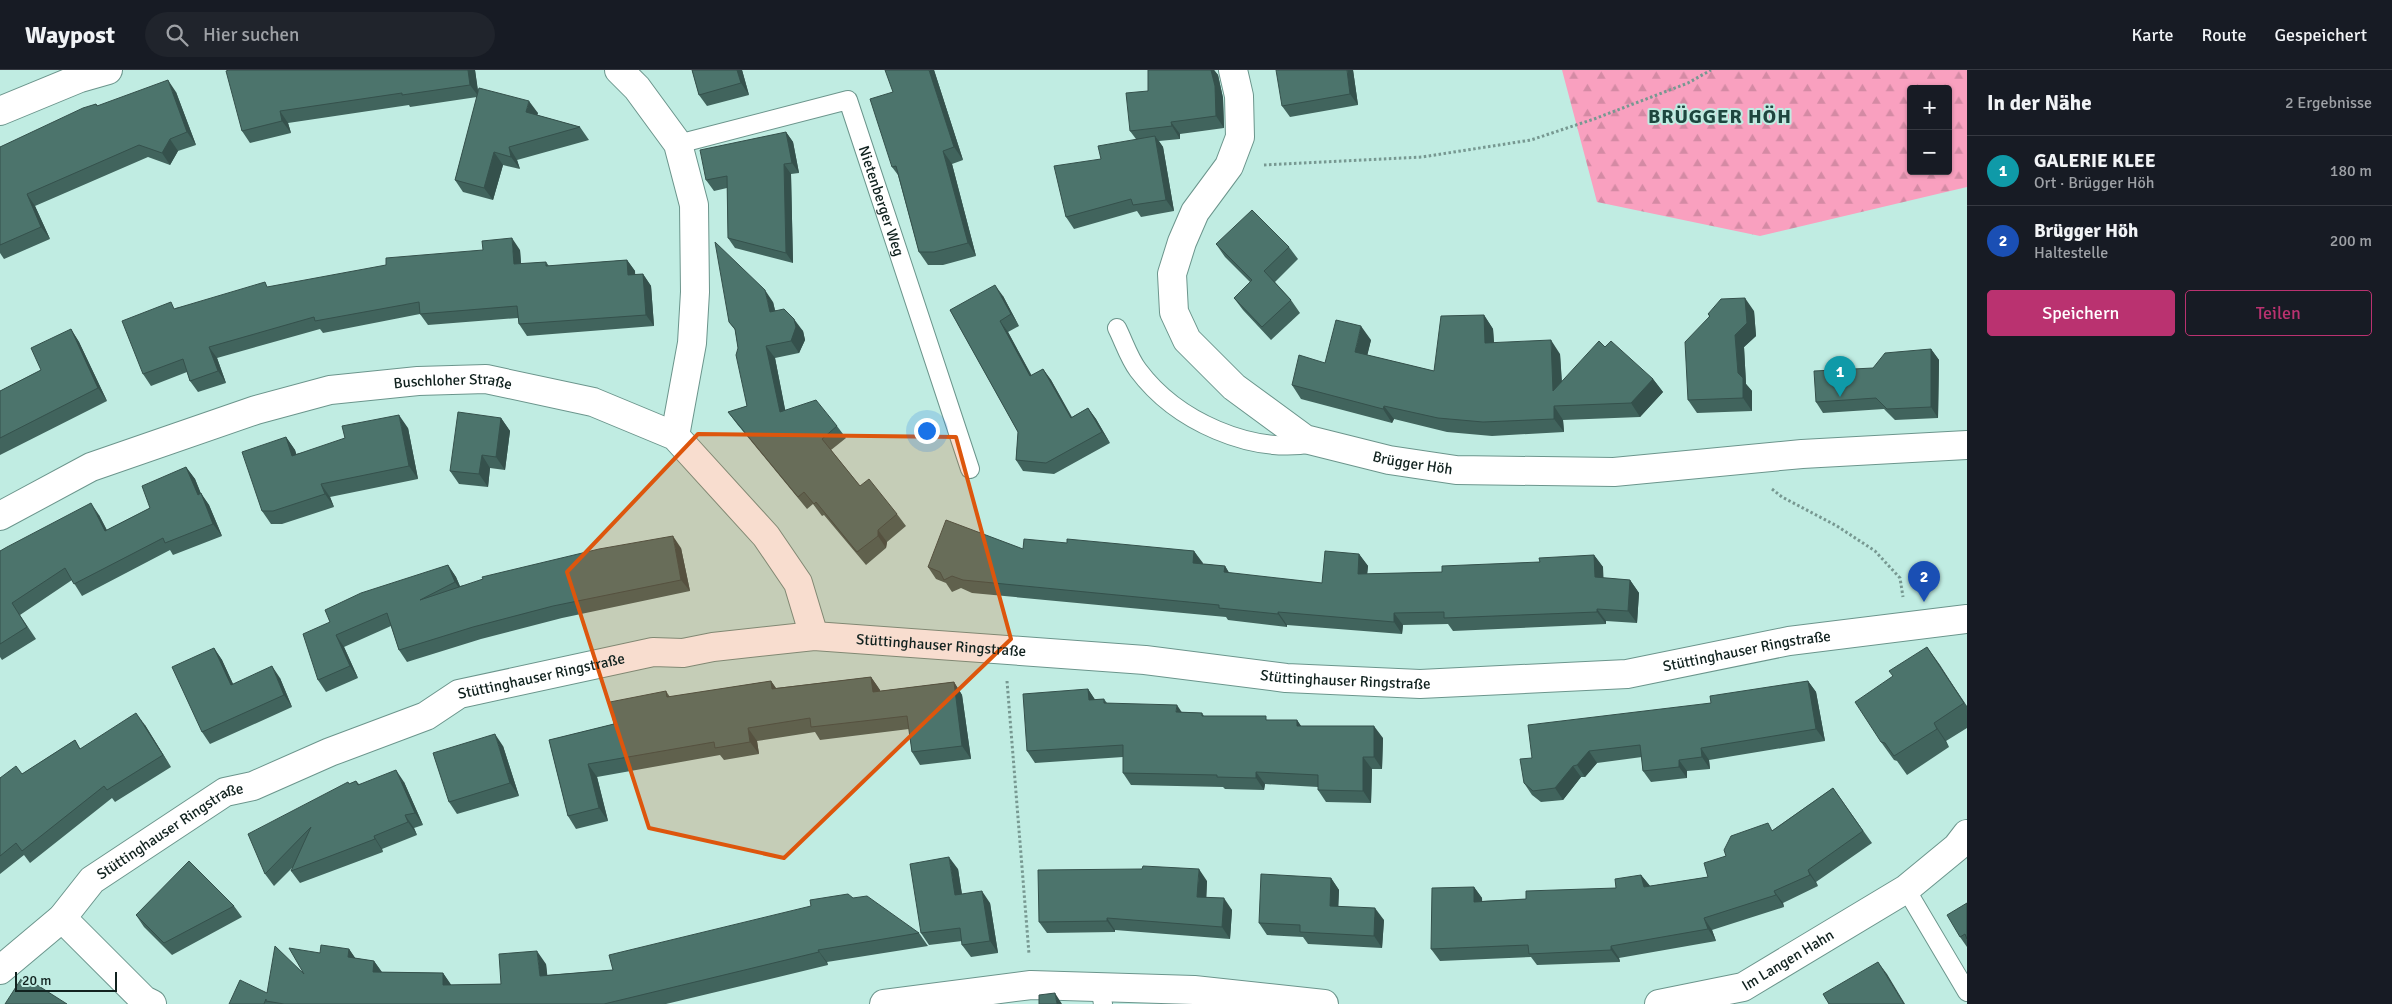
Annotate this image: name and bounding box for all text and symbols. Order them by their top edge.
search box [145,12,495,57]
text: Waypost [25,20,115,50]
icon: search [163,21,191,49]
text: Hier suchen [203,23,299,47]
text: Karte [2132,24,2174,46]
text: Route [2202,24,2247,46]
text: Gespeichert [2275,24,2367,46]
map controls [1907,85,1952,175]
button: + [1907,85,1952,130]
text: In der Nähe [1987,90,2092,116]
text: 2 Ergebnisse [2285,93,2372,113]
district label: BRÜGGER HÖH [1648,104,1792,129]
button: − [1907,130,1952,175]
street label: Nietenberger Weg [855,143,908,259]
text: GALERIE KLEE [2034,149,2156,173]
text: 1 [1999,161,2007,181]
text: 180 m [2330,161,2372,181]
text: Ort · Brügger Höh [2034,173,2154,193]
text: Brügger Höh [2034,219,2138,243]
text: 2 [1999,231,2007,251]
text: 200 m [2330,231,2372,251]
text: Haltestelle [2034,243,2108,263]
button: Speichern [1987,290,2175,336]
button: Teilen [2185,290,2372,336]
pin: 1 [1824,356,1856,397]
street label: Buschloher Straße [393,370,514,393]
your location [914,418,940,444]
street label: Brügger Höh [1371,447,1454,478]
pin: 2 [1908,561,1940,602]
street label: Stüttinghauser Ringstraße [1661,627,1832,675]
street label: Stüttinghauser Ringstraße [855,630,1027,660]
street label: Stüttinghauser Ringstraße [456,649,627,703]
street label: Stüttinghauser Ringstraße [1259,666,1431,693]
street label: Stüttinghauser Ringstraße [93,779,245,883]
street label: Im Langen Hahn [1739,925,1837,995]
scale bar [15,969,118,992]
text: 20 m [22,972,51,989]

